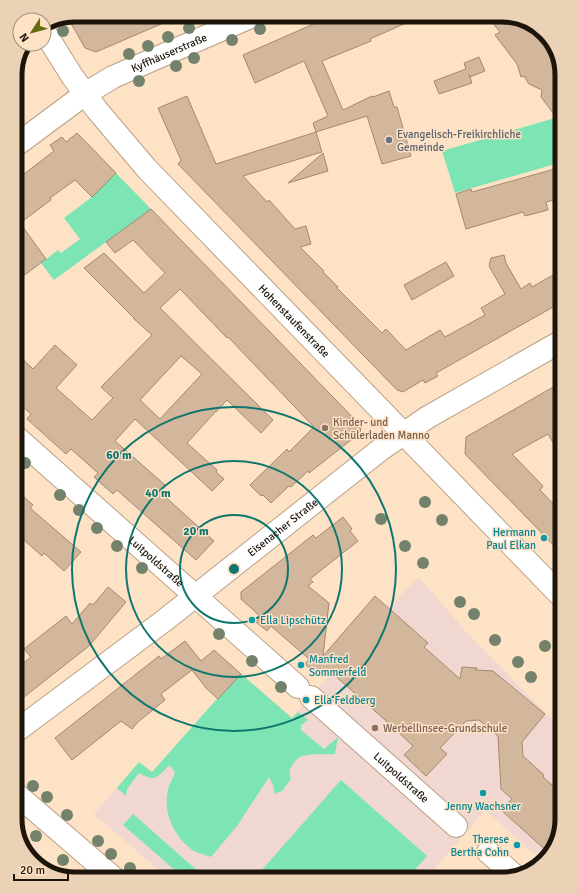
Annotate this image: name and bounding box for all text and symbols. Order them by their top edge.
north arrow [12,12,52,52]
street label: Kyffhäuserstraße [129,30,209,75]
text: N [17,31,32,45]
place label: Evangelisch-Freikirchliche Gemeinde [397,128,521,154]
marker: Evangelisch-Freikirchliche Gemeinde [384,135,394,145]
street label: Hohenstaufenstraße [256,282,333,360]
place label: Kinder- und Schülerladen Manno [333,416,430,442]
marker: Kinder- und Schülerladen Manno [320,423,330,433]
text: 60 m [106,448,132,463]
text: 40 m [145,486,171,501]
street label: Eisenacher Straße [245,495,320,559]
text: 20 m [183,524,209,539]
place label: Hermann Paul Elkan [486,526,536,552]
street label: Luitpoldstraße [126,533,187,589]
marker: Hermann Paul Elkan [539,533,549,543]
centre of rings [227,562,241,576]
place label: Ella Lipschütz [260,614,326,627]
marker: Ella Lipschütz [247,615,257,625]
place label: Manfred Sommerfeld [309,653,366,679]
marker: Manfred Sommerfeld [296,660,306,670]
place label: Ella Feldberg [314,694,376,707]
marker: Ella Feldberg [301,695,311,705]
place label: Werbellinsee-Grundschule [383,722,507,735]
marker: Werbellinsee-Grundschule [370,723,380,733]
street label: Luitpoldstraße [371,749,432,805]
marker: Jenny Wachsner [478,788,488,798]
place label: Jenny Wachsner [445,800,521,813]
place label: Therese Bertha Cohn [450,833,509,859]
marker: Therese Bertha Cohn [512,840,522,850]
scale bar [14,856,68,882]
text: 20 m [20,863,45,878]

